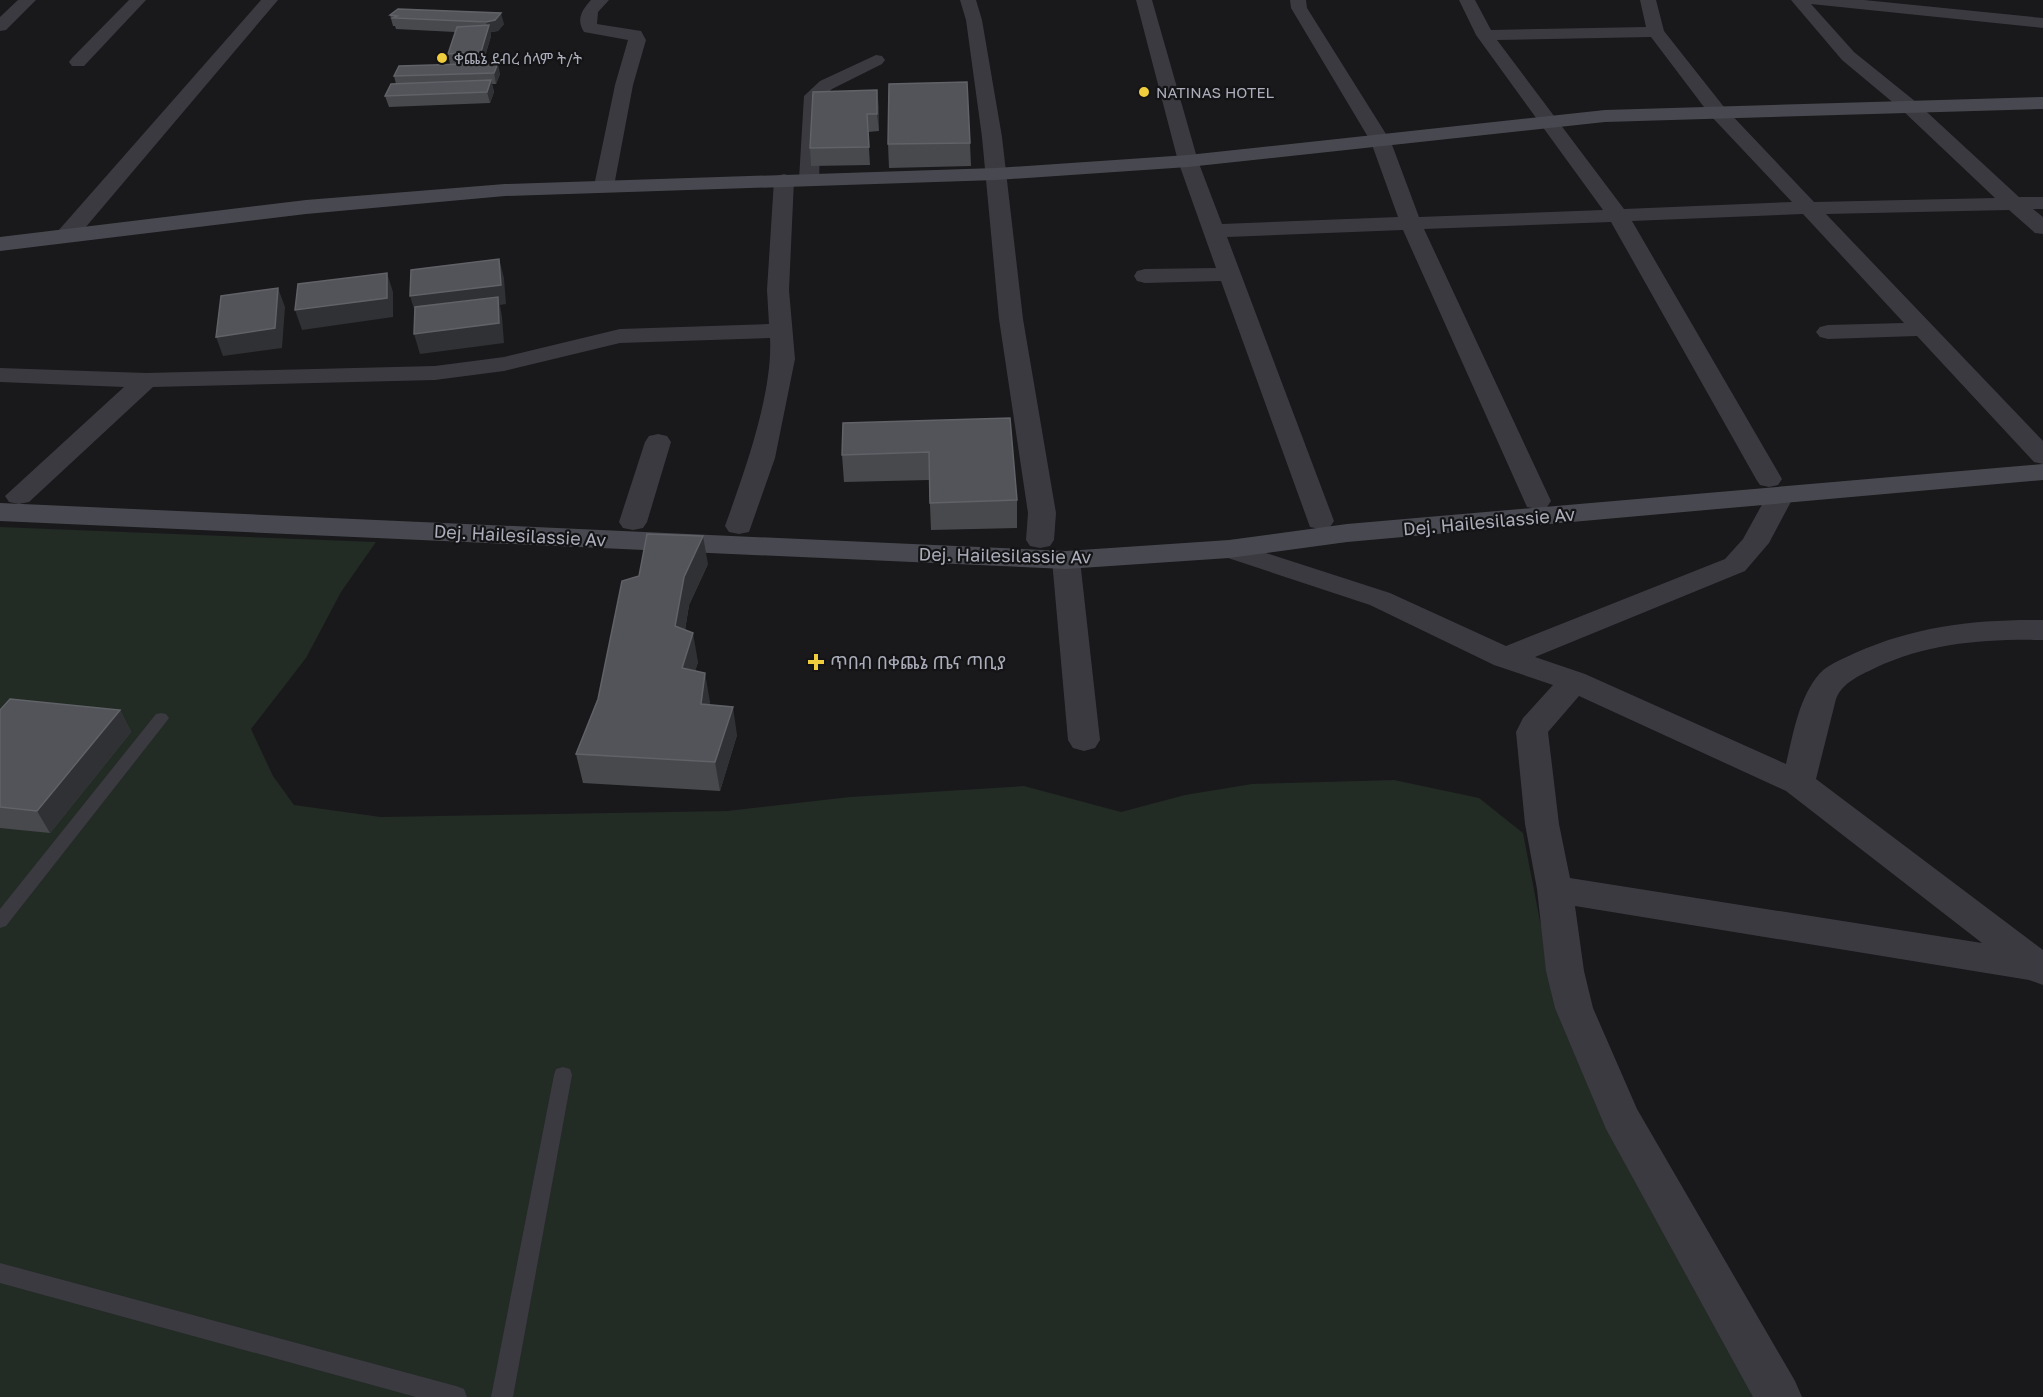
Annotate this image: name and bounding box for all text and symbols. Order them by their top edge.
place label: ቀጨኔ ደብረ ሰላም ት/ት [454,49,582,67]
marker: ቀጨኔ ደብረ ሰላም ት/ት [435,51,449,65]
place label: NATINAS HOTEL [1156,83,1275,101]
marker: NATINAS HOTEL [1137,85,1151,99]
street label: Dej. Hailesilassie Av [1402,503,1576,539]
street label: Dej. Hailesilassie Av [433,519,607,551]
street label: Dej. Hailesilassie Av [918,542,1092,568]
place label: ጥበብ በቀጨኔ ጤና ጣቢያ [830,651,1006,673]
marker: ጥበብ በቀጨኔ ጤና ጣቢያ [807,653,825,671]

